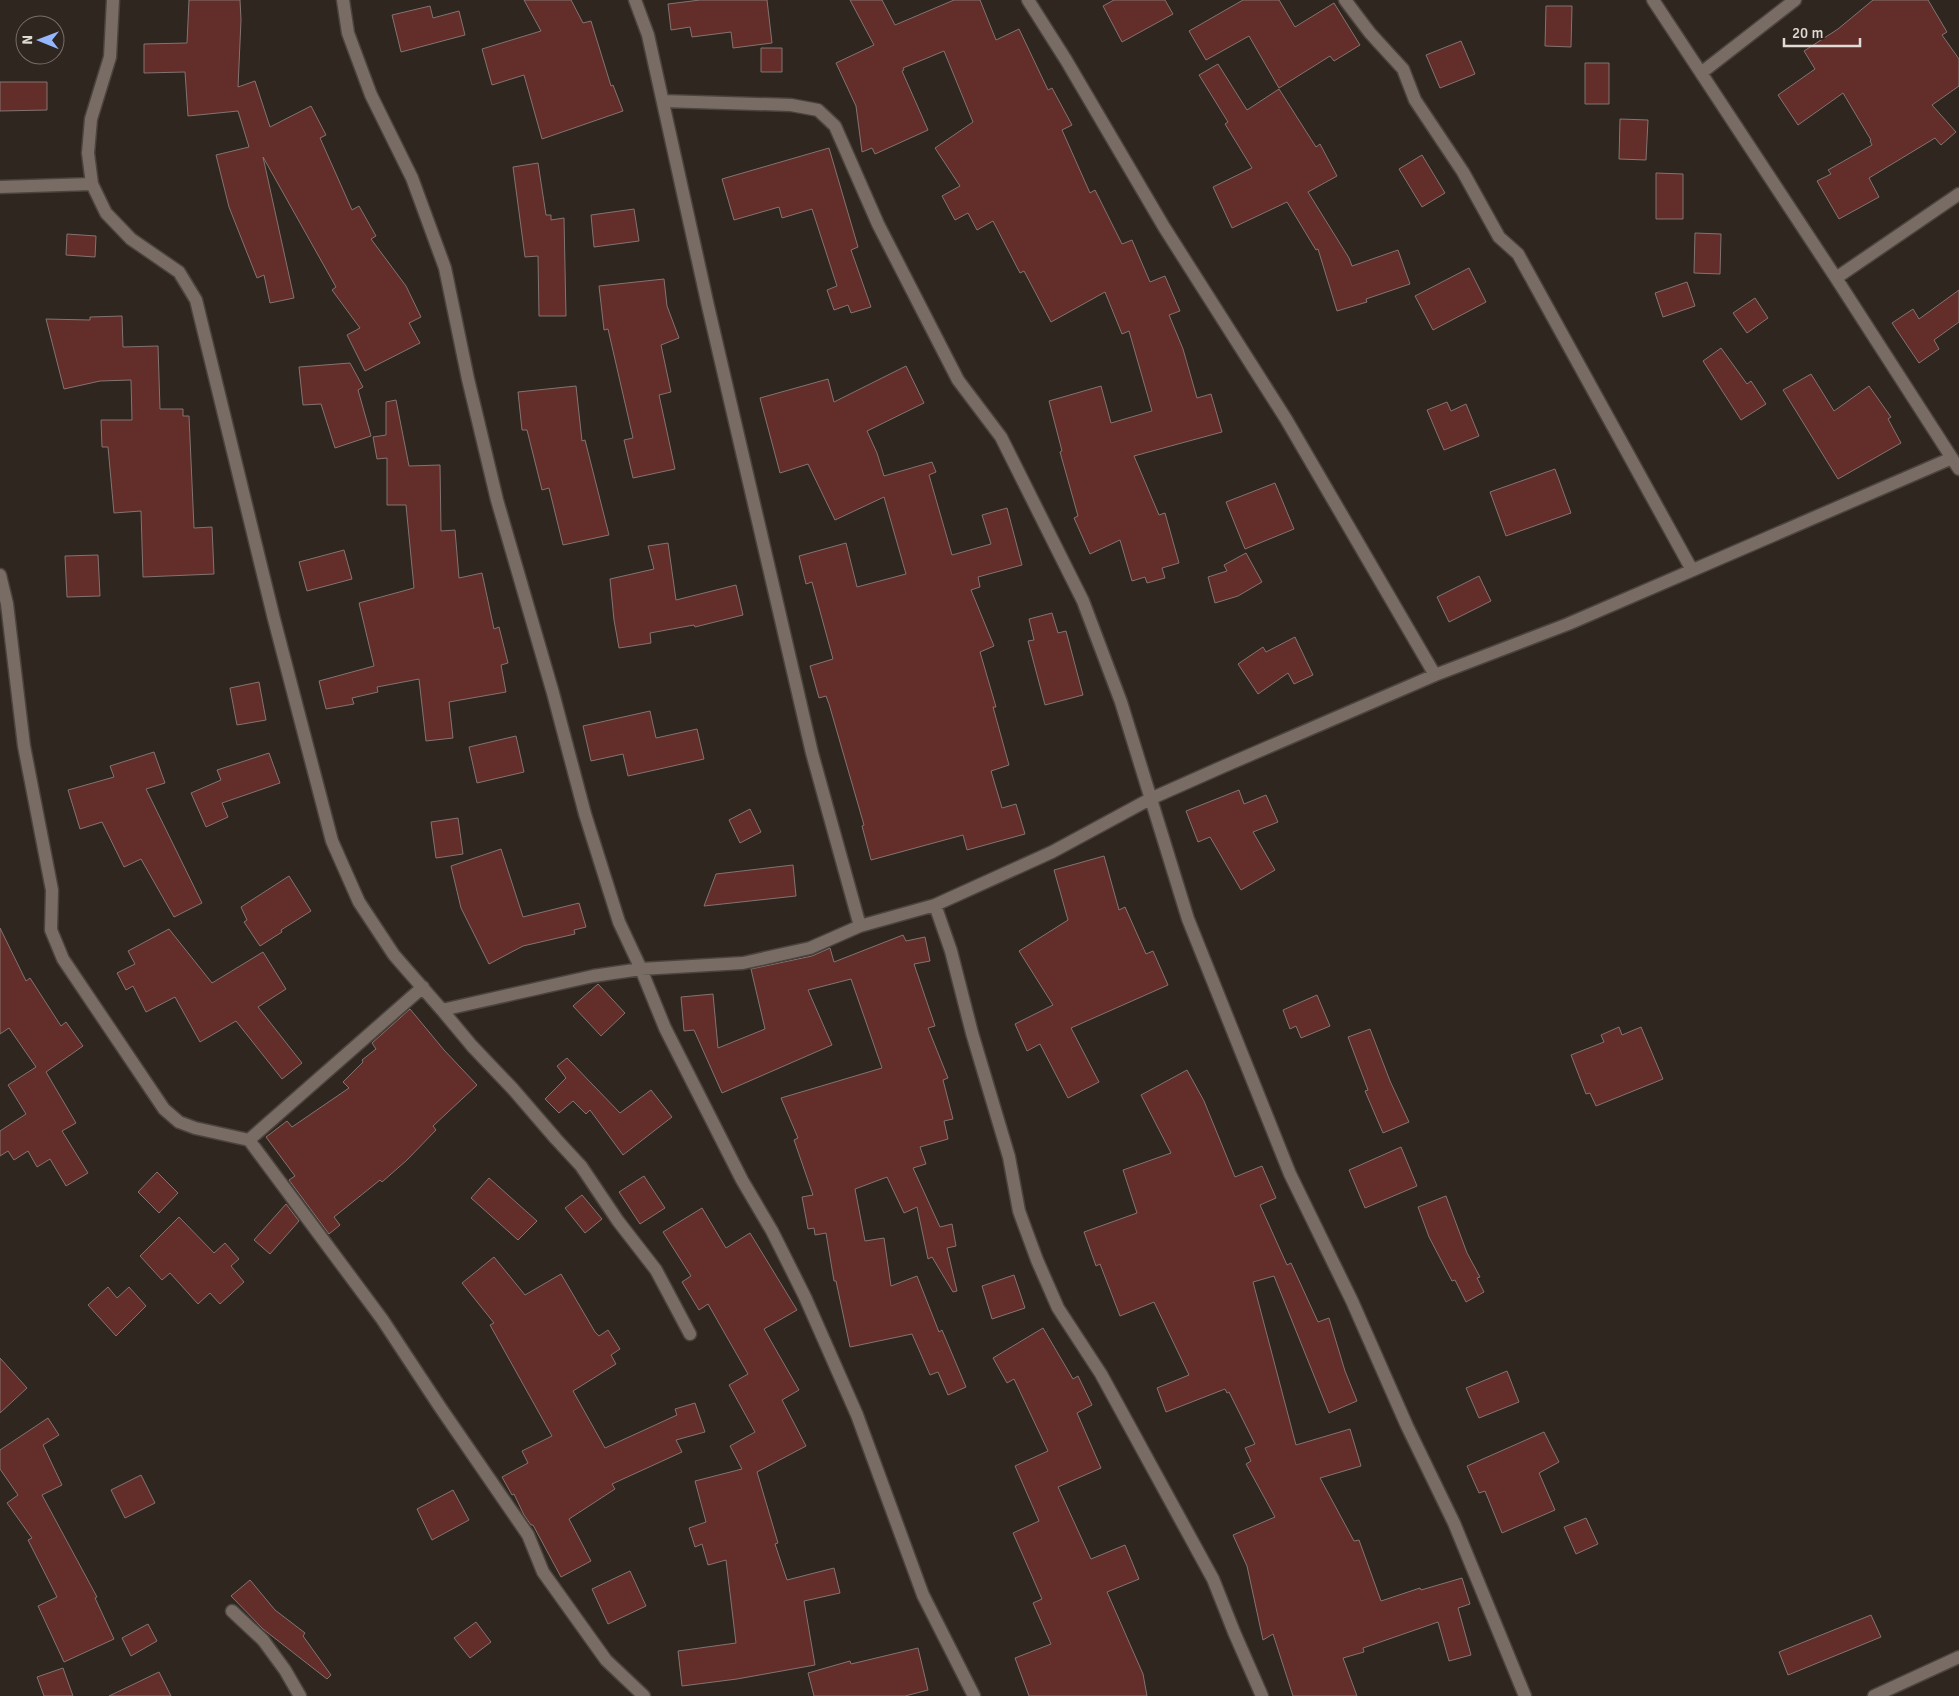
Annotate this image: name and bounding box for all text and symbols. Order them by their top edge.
north arrow [15,15,65,65]
scale bar [1784,15,1860,47]
text: 20 m [1792,24,1823,42]
text: N [19,35,36,45]

